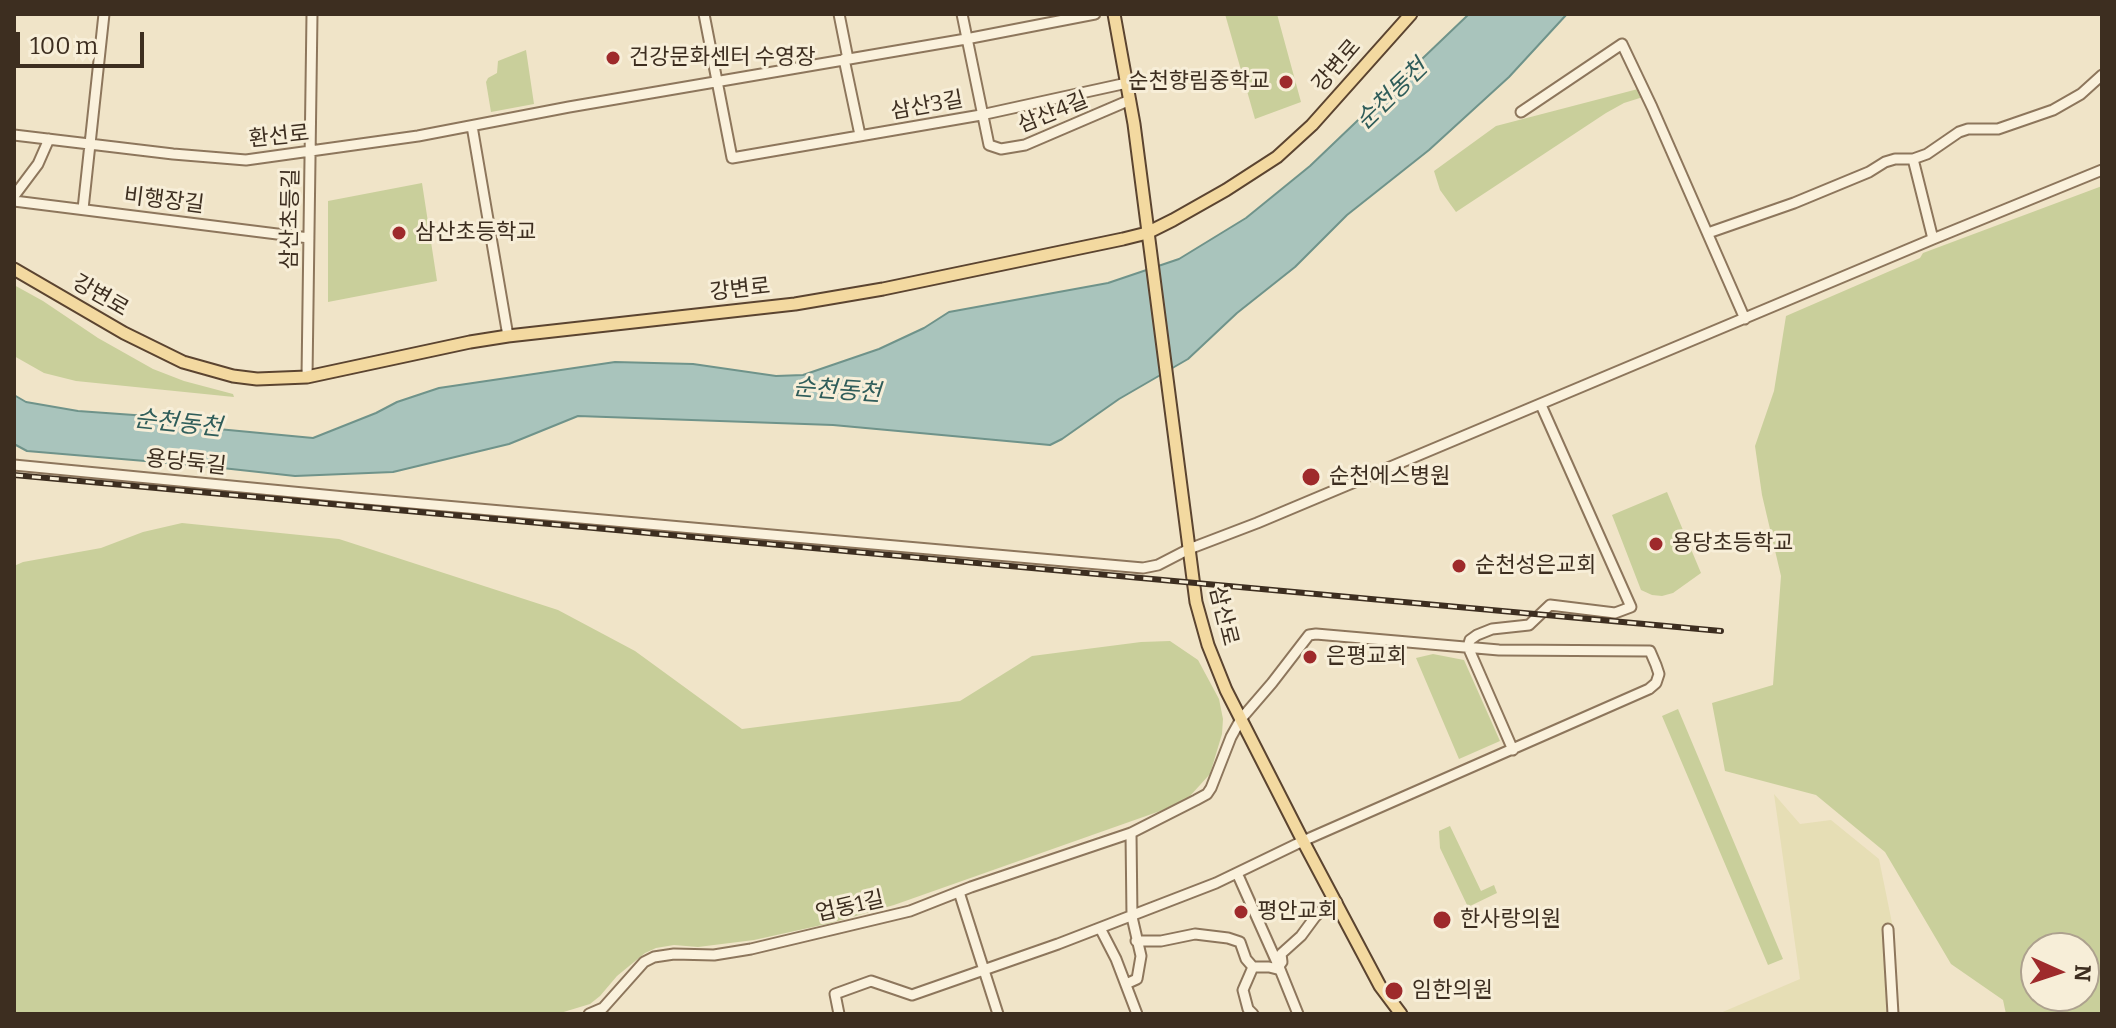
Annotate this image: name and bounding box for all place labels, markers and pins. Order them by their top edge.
place label: 건강문화센터 수영장 [629,45,816,71]
marker: 건강문화센터 수영장 [604,49,622,67]
place label: 순천향림중학교 [1128,69,1270,95]
marker: 순천향림중학교 [1277,73,1295,91]
place label: 삼산초등학교 [415,220,536,246]
marker: 삼산초등학교 [390,224,408,242]
place label: 순천에스병원 [1329,464,1450,490]
marker: 순천에스병원 [1300,466,1322,488]
place label: 용당초등학교 [1672,531,1793,557]
marker: 용당초등학교 [1647,535,1665,553]
place label: 순천성은교회 [1475,553,1596,579]
marker: 순천성은교회 [1450,557,1468,575]
place label: 은평교회 [1326,644,1407,670]
marker: 은평교회 [1301,648,1319,666]
place label: 평안교회 [1257,899,1338,925]
marker: 평안교회 [1232,903,1250,921]
place label: 한사랑의원 [1460,907,1561,933]
marker: 한사랑의원 [1431,909,1453,931]
place label: 임한의원 [1412,978,1493,1004]
marker: 임한의원 [1383,980,1405,1002]

